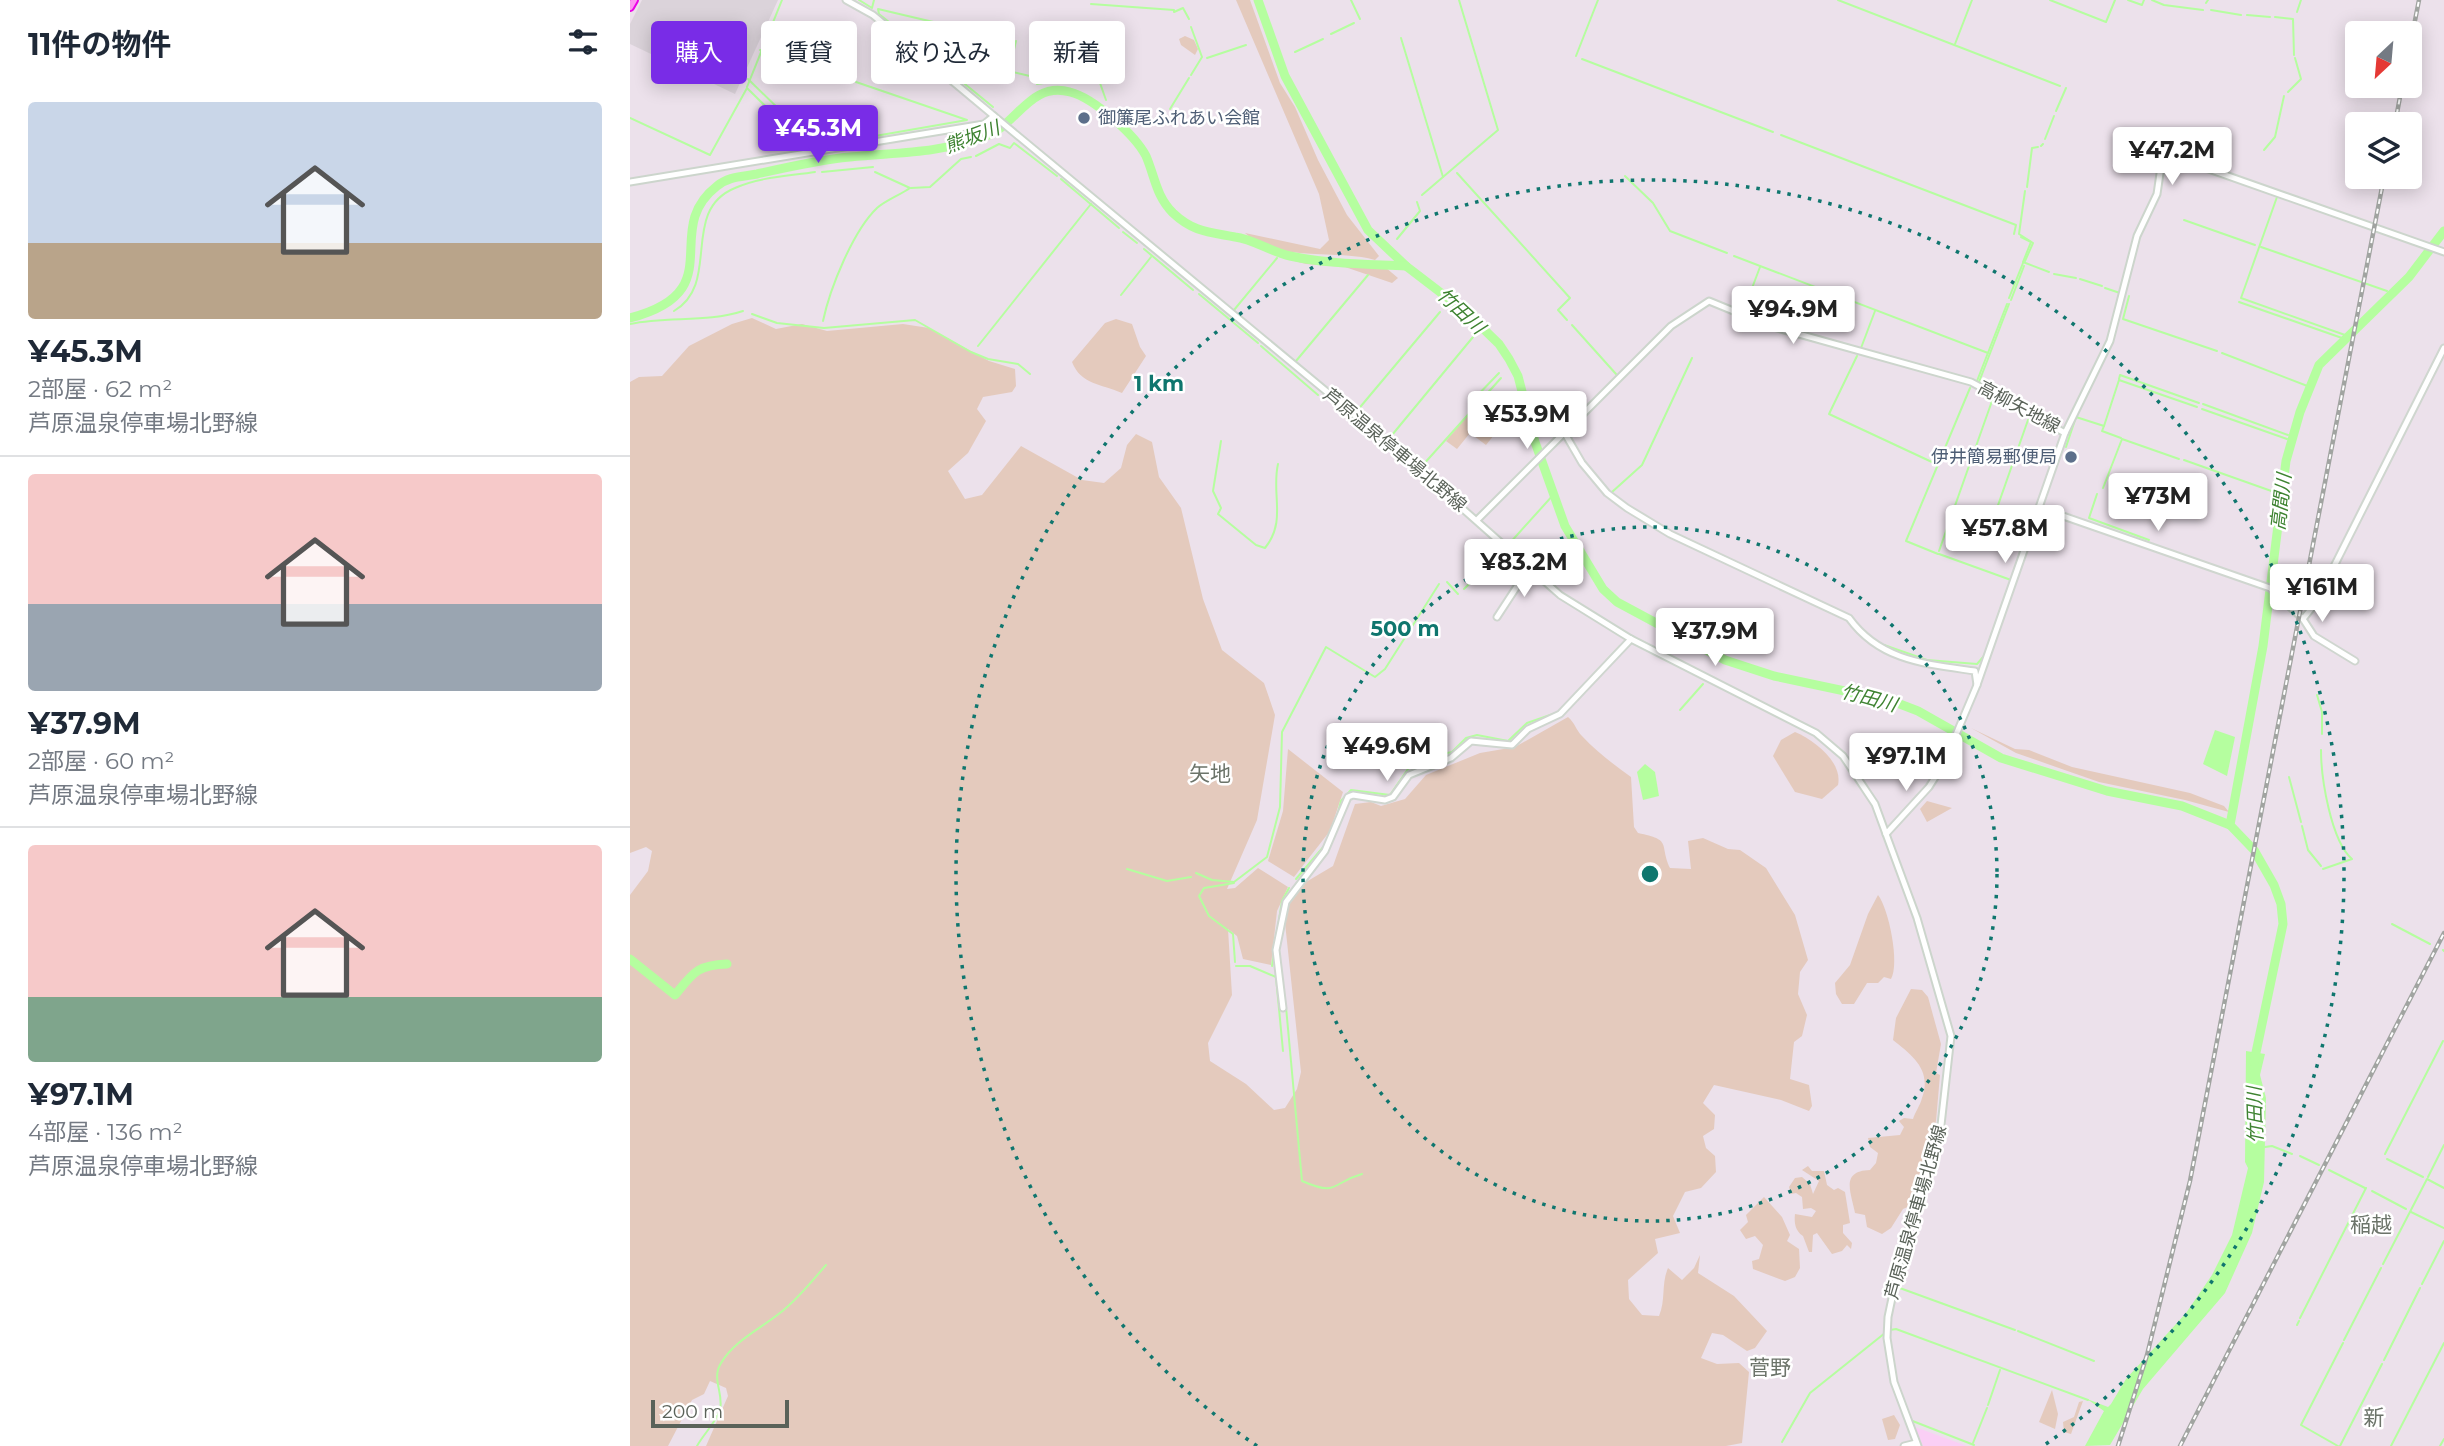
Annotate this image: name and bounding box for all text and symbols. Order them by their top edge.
chip: 購入 [651,21,747,84]
chip: 賃貸 [761,21,857,84]
chip: 絞り込み [871,21,1015,84]
chip: 新着 [1029,21,1125,84]
north arrow [2345,21,2422,98]
map controls [2345,21,2422,189]
icon: filters [564,23,602,61]
text: 11件の物件 [28,26,172,63]
pin: ¥45.3M [761,106,875,165]
place label: 御簾尾ふれあい会館 [1098,107,1260,129]
marker: 御簾尾ふれあい会館 [1076,110,1092,126]
button: layers [2345,112,2422,189]
text: ¥45.3M [774,114,862,142]
water label: 熊坂川 [941,115,1005,158]
pin: ¥47.2M [2115,128,2229,187]
text: ¥47.2M [2129,136,2215,164]
icon: home [252,147,378,273]
water label: 竹田川 [1432,283,1491,340]
pin: ¥94.9M [1736,286,1850,346]
text: ¥94.9M [1748,295,1838,323]
text: ¥45.3M [28,333,143,370]
text: 1 km [1134,371,1184,396]
text: 2部屋 · 62 m² [28,375,172,403]
street label: 高柳矢地線 [1974,376,2064,438]
street label: 芦原温泉停車場北野線 [1319,384,1471,516]
pin: ¥53.9M [1470,392,1584,451]
text: ¥53.9M [1484,400,1570,428]
text: 芦原温泉停車場北野線 [28,409,258,437]
place label: 伊井簡易郵便局 [1931,446,2057,468]
marker: 伊井簡易郵便局 [2063,449,2079,465]
water label: 高間川 [2266,470,2296,532]
pin: ¥73M [2117,474,2199,533]
text: ¥73M [2124,482,2192,510]
pin: ¥57.8M [1948,505,2062,565]
text: ¥57.8M [1962,514,2048,542]
icon: home [252,519,378,645]
pin: ¥83.2M [1467,540,1581,599]
text: ¥83.2M [1480,548,1568,576]
pin: ¥161M [2273,564,2371,624]
text: ¥161M [2286,573,2358,601]
pin: ¥37.9M [1658,608,1772,668]
text: 500 m [1371,616,1440,641]
text: ¥37.9M [1672,617,1758,645]
water label: 竹田川 [1838,680,1901,717]
text: ¥37.9M [28,705,141,742]
pin: ¥49.6M [1330,724,1444,783]
text: ¥49.6M [1342,732,1432,760]
pin: ¥97.1M [1849,734,1963,793]
text: ¥97.1M [1865,742,1947,770]
text: 2部屋 · 60 m² [28,747,174,775]
district label: 矢地 [1189,761,1231,786]
text: 芦原温泉停車場北野線 [28,781,258,809]
centre of rings [1638,862,1662,886]
icon: home [252,890,378,1016]
text: ¥97.1M [28,1076,134,1113]
water label: 竹田川 [2242,1084,2267,1144]
text: 4部屋 · 136 m² [28,1118,183,1146]
street label: 芦原温泉停車場北野線 [1881,1122,1951,1302]
text: 芦原温泉停車場北野線 [28,1152,258,1180]
district label: 稲越 [2350,1212,2392,1237]
district label: 菅野 [1749,1355,1791,1380]
scale bar [651,1397,789,1429]
text: 200 m [662,1400,723,1423]
district label: 新 [2364,1405,2385,1430]

